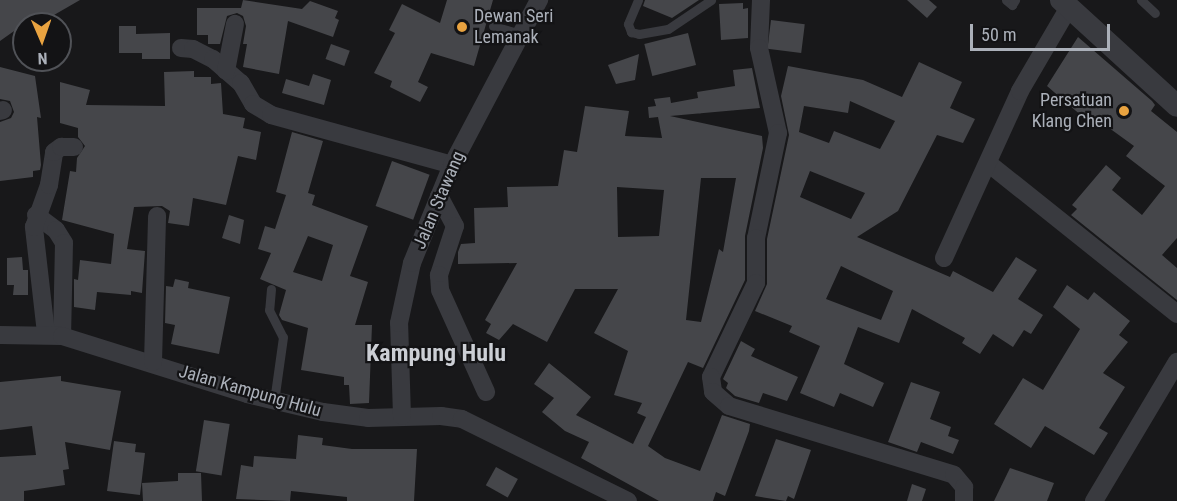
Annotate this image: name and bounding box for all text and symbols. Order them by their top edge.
place label: Dewan Seri Lemanak [474,6,553,48]
north arrow [12,12,72,72]
scale bar [973,12,1112,50]
marker: Dewan Seri Lemanak [455,20,469,34]
text: 50 m [981,24,1016,45]
text: N [37,49,48,68]
place label: Persatuan Klang Chen [1032,90,1112,132]
marker: Persatuan Klang Chen [1117,104,1131,118]
street label: Jalan Stawang [409,148,469,252]
district label: Kampung Hulu [366,340,506,368]
street label: Jalan Kampung Hulu [176,360,324,422]

